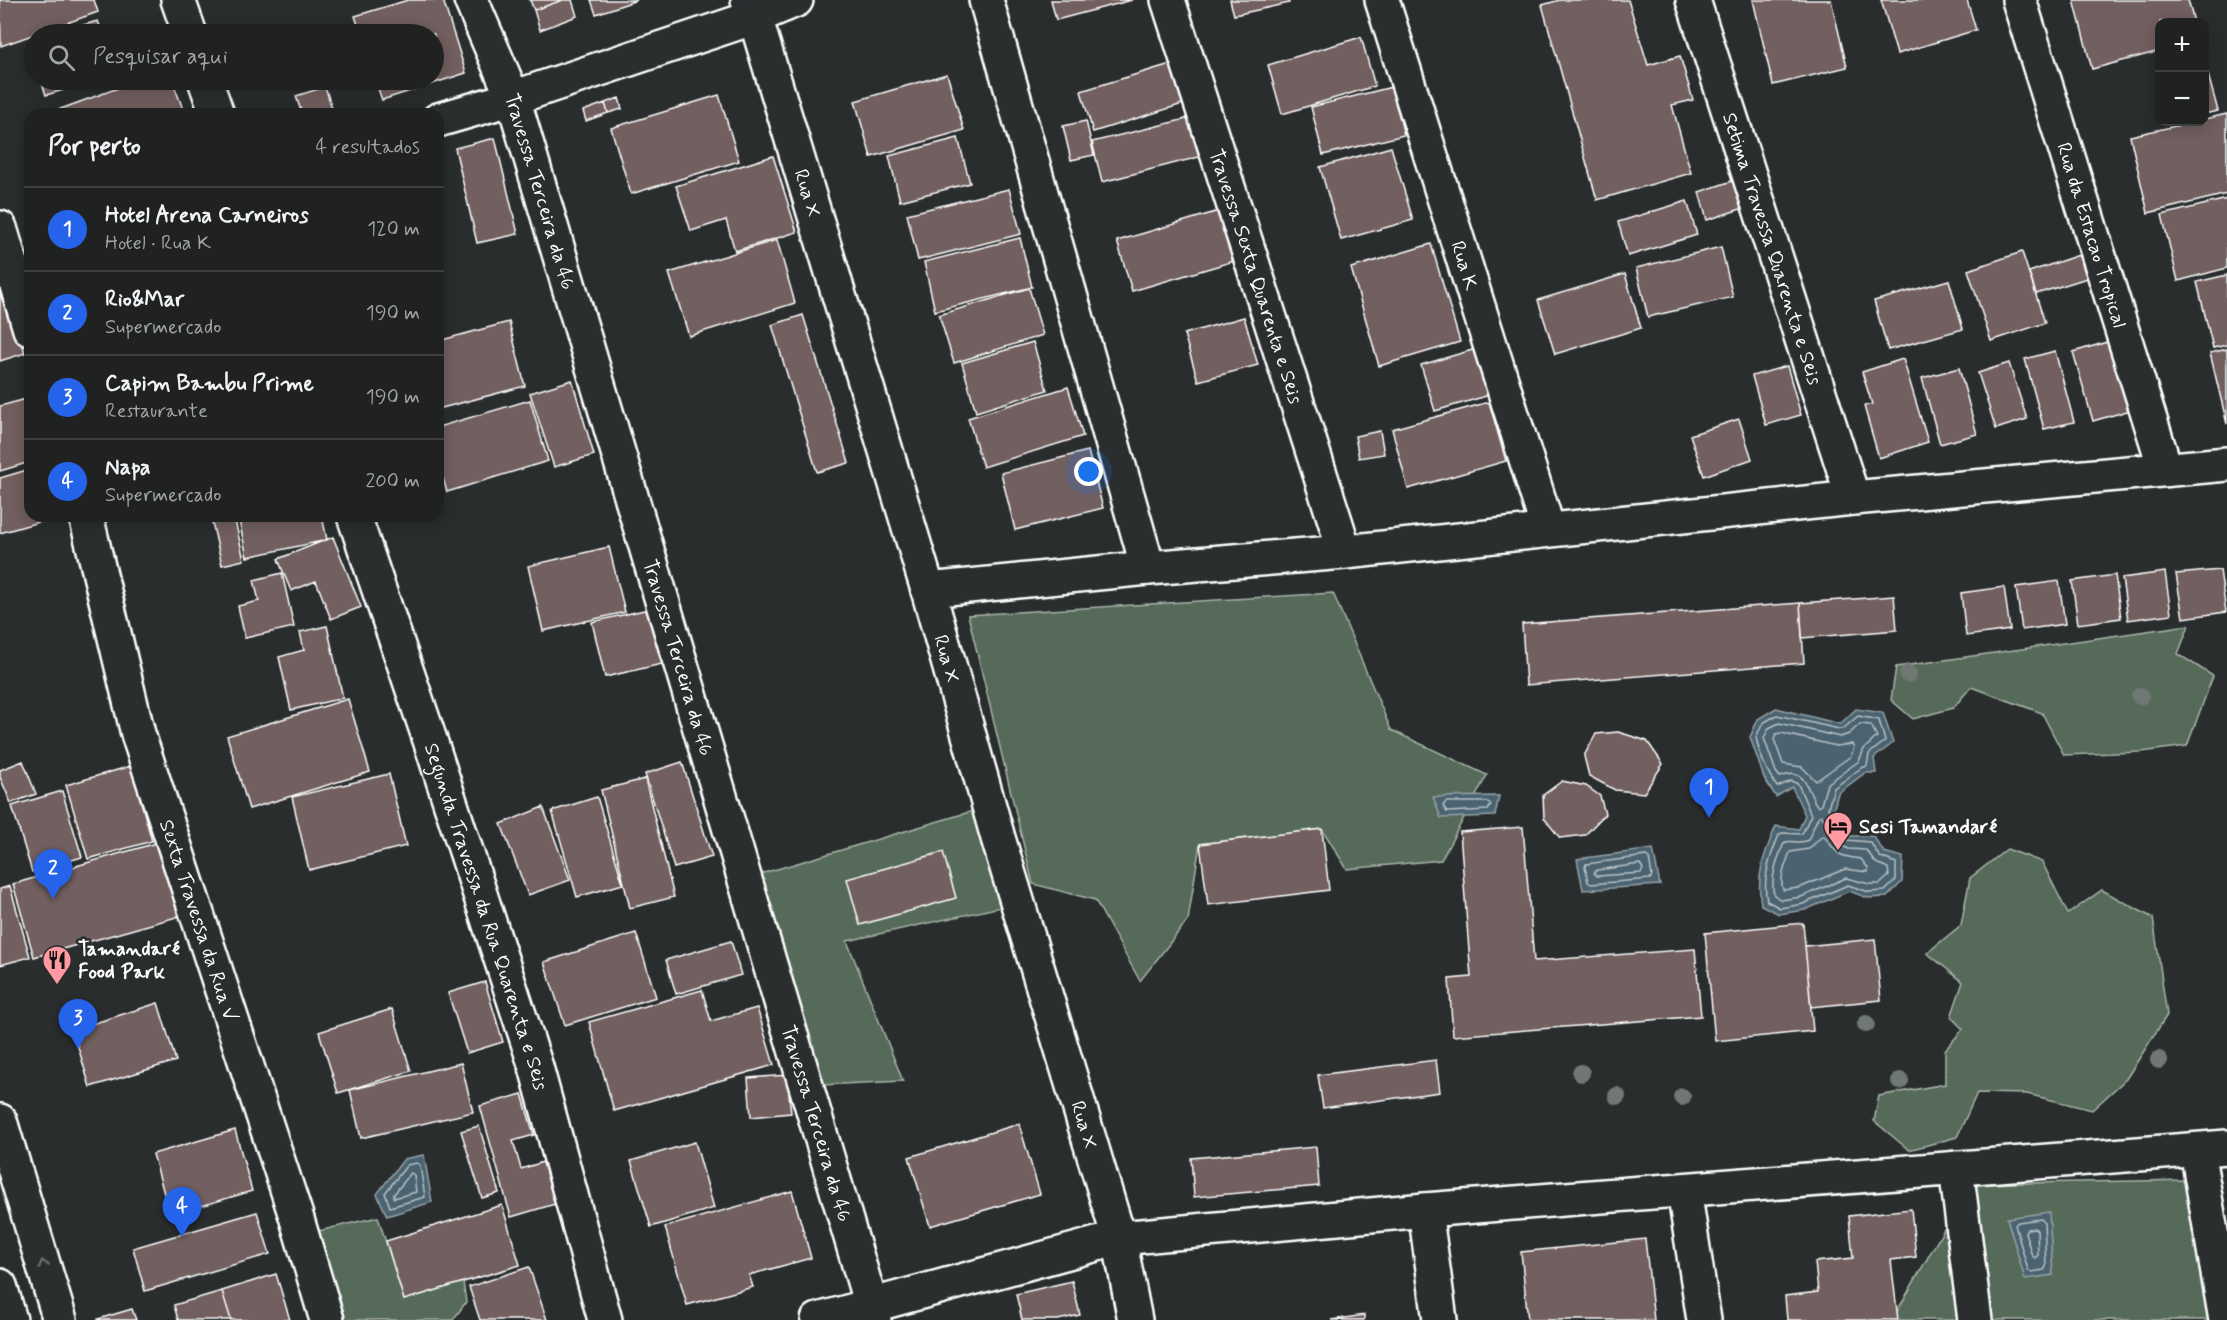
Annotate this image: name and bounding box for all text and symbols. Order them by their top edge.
map controls [2155,18,2209,126]
button: + [2155,18,2209,72]
search box [24,24,444,90]
icon: search [45,41,78,74]
text: Pesquisar aqui [93,43,228,71]
button: − [2155,72,2209,126]
street label: Travessa Terceira da 46 [497,90,581,293]
street label: Setima Travessa Quarenta e Seis [1715,109,1828,389]
text: Por perto [48,130,141,164]
text: 4 resultados [316,134,420,161]
street label: Rua da Estacao Tropical [2049,139,2132,331]
street label: Travessa Sexta Quarenta e Seis [1202,146,1309,408]
street label: Rua X [787,166,827,220]
text: Hotel Arena Carneiros [105,202,309,230]
text: 1 [63,216,72,243]
text: 120 m [367,216,420,243]
text: Hotel · Rua K [105,230,211,257]
street label: Rua K [1443,238,1484,294]
text: Rio&Mar [105,286,184,314]
text: 2 [63,300,72,327]
text: 190 m [366,300,420,327]
text: Supermercado [105,314,221,341]
text: Capim Bambu Prime [105,370,314,398]
text: 3 [63,384,72,411]
text: 190 m [366,384,420,411]
text: Restaurante [105,398,208,425]
text: Napa [105,454,150,482]
your location [1074,457,1103,486]
text: 4 [62,468,73,495]
text: 200 m [365,468,420,495]
text: Supermercado [105,482,221,509]
street label: Travessa Terceira da 46 [636,556,719,759]
street label: Rua X [926,632,965,686]
street label: Segunda Travessa da Rua Quarenta e Seis [417,740,554,1094]
pin: 1 [1690,768,1728,818]
hotel icon: Sesi Tamandaré [1822,810,1854,852]
place label: Sesi Tamandaré [1859,814,1997,841]
street label: Sexta Travessa da Rua V [152,816,243,1025]
pin: 2 [34,850,72,899]
place label: Tamandaré Food Park [78,936,180,986]
restaurant icon: Tamandaré Food Park [41,944,73,986]
pin: 3 [58,1000,98,1049]
street label: Travessa Terceira da 46 [774,1022,858,1225]
street label: Rua X [1063,1098,1103,1152]
pin: 4 [162,1188,201,1237]
one-way arrow [38,1259,50,1270]

